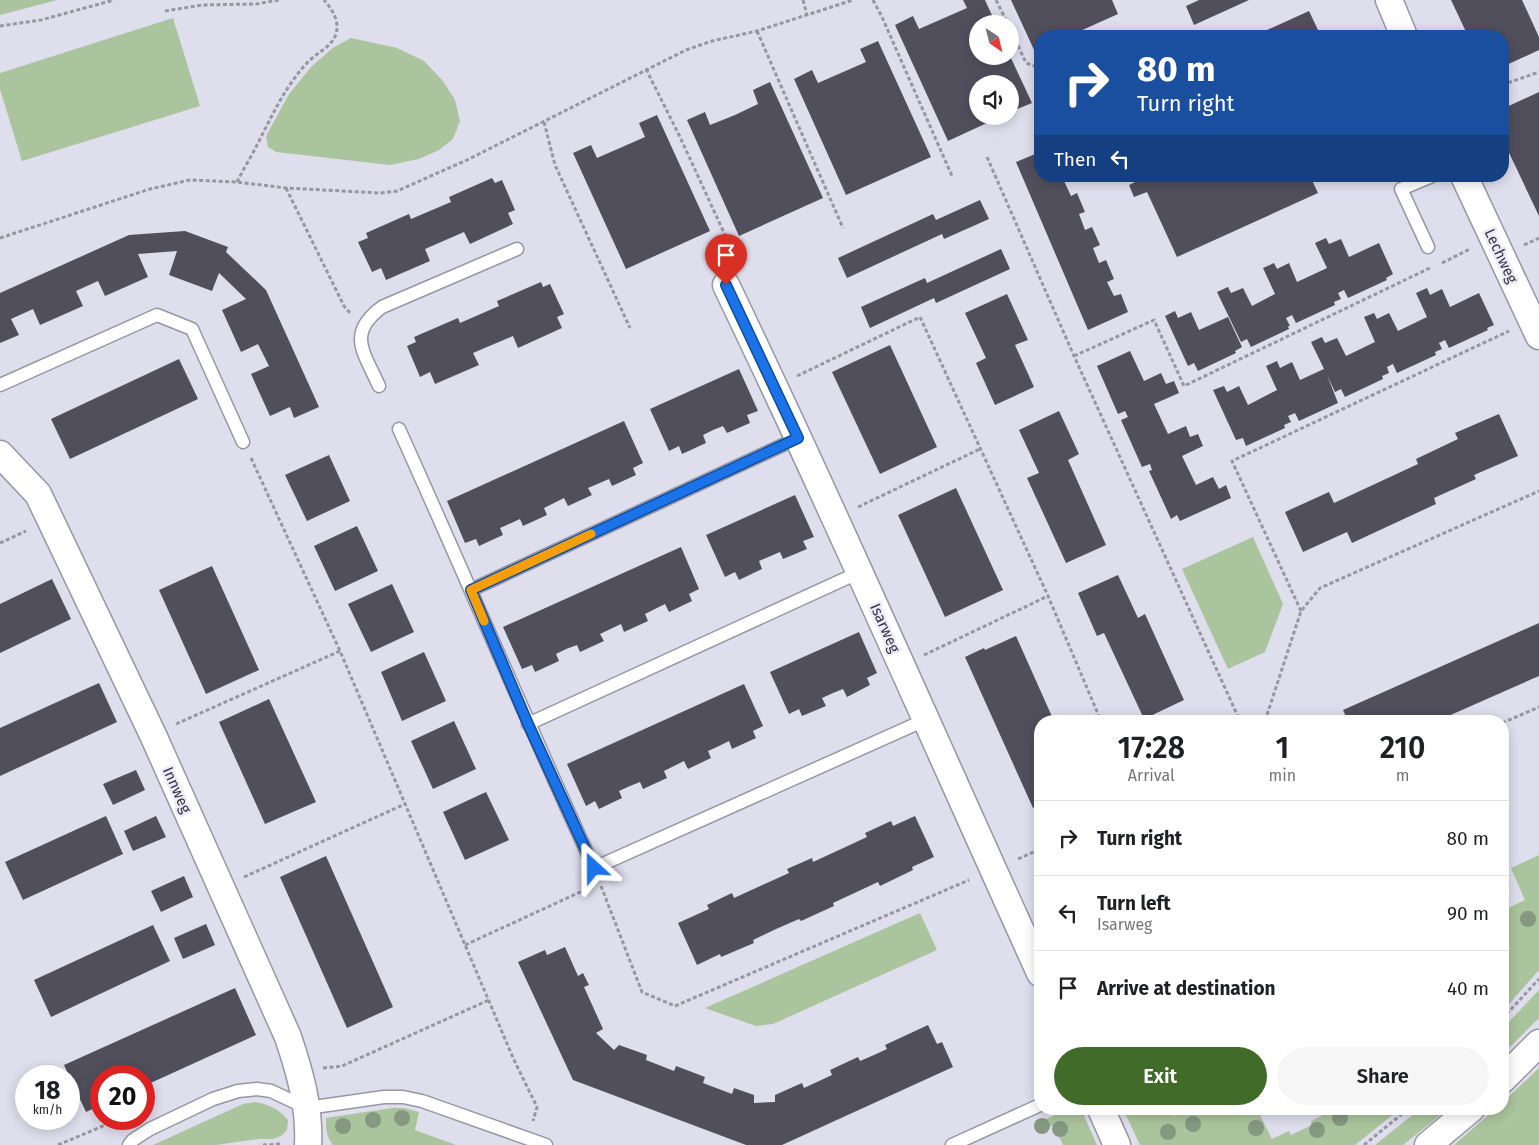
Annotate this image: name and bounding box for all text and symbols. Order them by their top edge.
north arrow [969,15,1019,65]
map controls [969,15,1019,125]
text: 80 m [1137,48,1216,90]
icon: right [1054,50,1119,115]
button: sound [969,75,1019,125]
text: Turn right [1137,90,1234,117]
icon: left [1106,145,1134,173]
text: Then [1054,148,1096,171]
street label: Lechweg [1481,226,1521,286]
pin [705,234,747,285]
icon: arrive [712,241,740,269]
street label: Isarweg [866,601,904,656]
text: 17:28 [1118,730,1185,766]
text: 1 [1275,730,1289,766]
text: 210 [1380,730,1425,766]
street label: Innweg [159,764,195,816]
text: Arrival [1128,766,1175,785]
text: min [1268,766,1296,785]
text: m [1396,766,1409,785]
icon: right [1054,824,1082,852]
text: Turn right [1097,827,1182,850]
text: 80 m [1447,827,1489,850]
position arrow [567,841,619,893]
text: Turn left [1097,892,1171,915]
icon: left [1054,899,1082,927]
text: 90 m [1447,902,1489,925]
text: Isarweg [1097,915,1152,934]
icon: arrive [1054,974,1082,1002]
text: Arrive at destination [1097,977,1276,1000]
text: 40 m [1447,977,1489,1000]
button: Exit [1054,1047,1267,1105]
button: Share [1277,1047,1489,1105]
speed limit sign: 20 [90,1065,155,1130]
text: 18 [34,1076,61,1106]
text: km/h [33,1103,62,1117]

